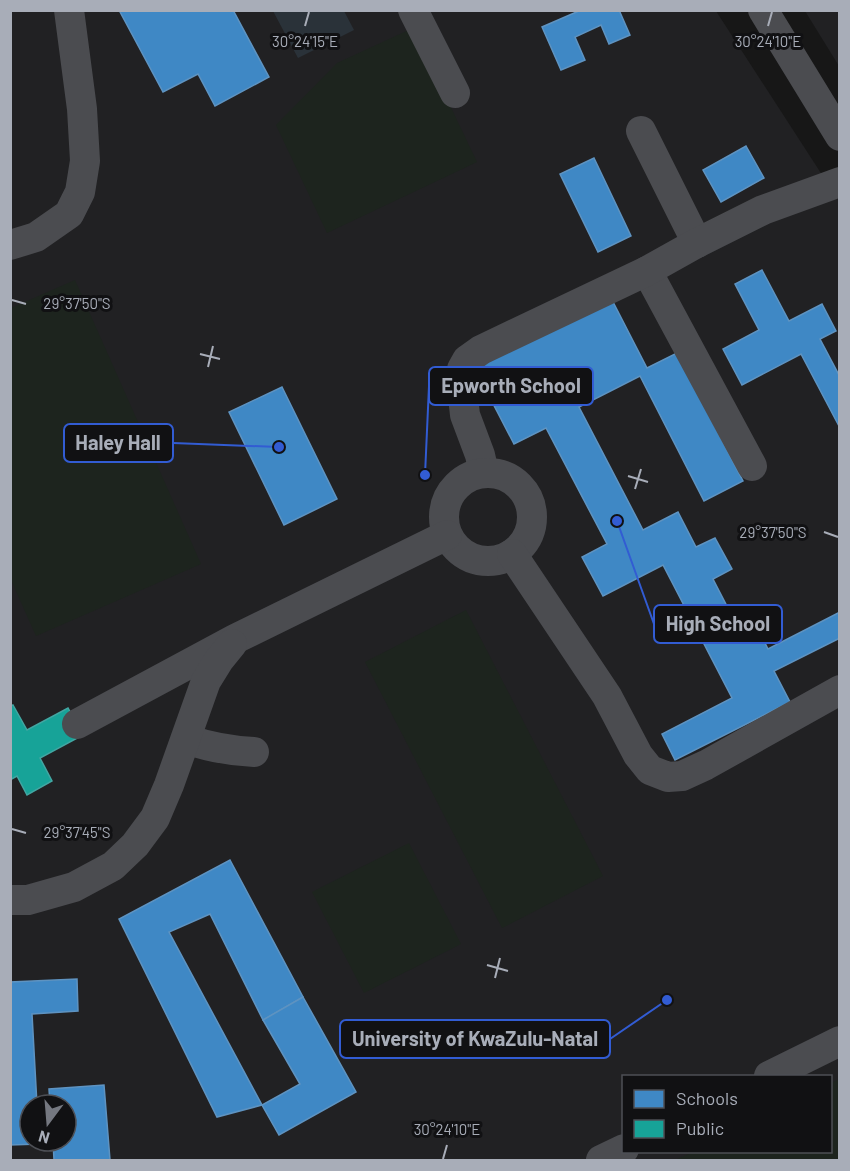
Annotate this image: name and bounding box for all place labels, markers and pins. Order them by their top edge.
callout: Epworth School [429,367,593,405]
callout: Haley Hall [64,424,173,462]
callout: High School [654,605,782,643]
callout: University of KwaZulu-Natal [340,1020,610,1058]

